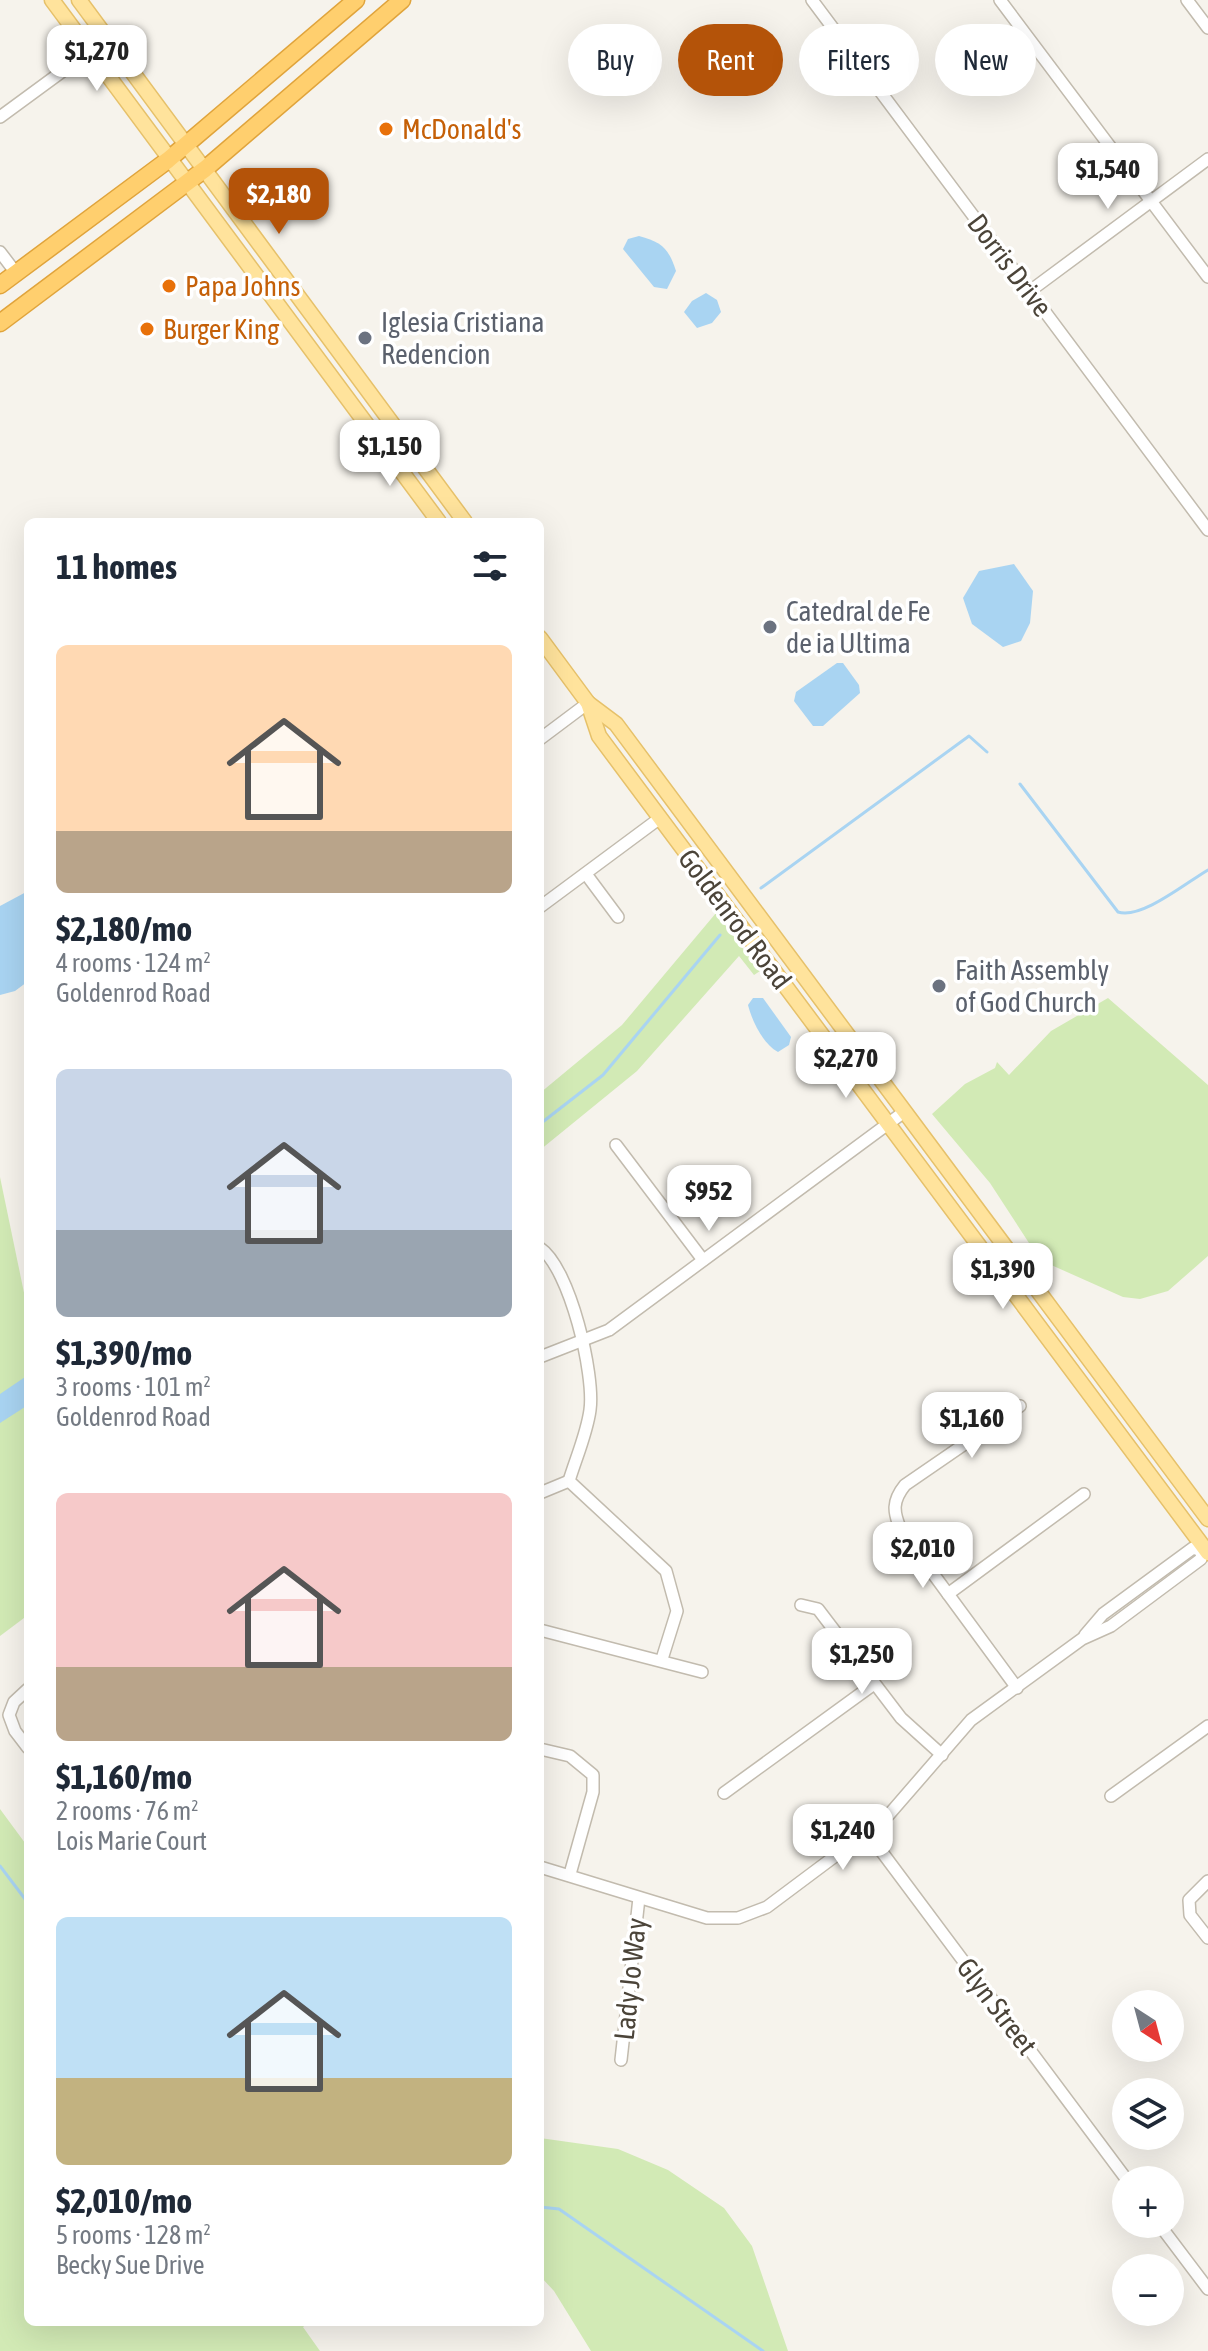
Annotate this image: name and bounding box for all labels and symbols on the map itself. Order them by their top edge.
pin: $1,270 [32,25,162,93]
place label: McDonald's [402,113,521,145]
marker: McDonald's [377,120,395,138]
pin: $1,540 [1043,143,1173,211]
pin: $2,180 [214,168,344,236]
street label: Dorris Drive [961,208,1059,322]
place label: Papa Johns [185,270,300,302]
marker: Papa Johns [160,277,178,295]
place label: Iglesia Cristiana Redencion [381,306,545,370]
place label: Burger King [163,313,279,345]
marker: Burger King [138,320,156,338]
marker: Iglesia Cristiana Redencion [356,329,374,347]
pin: $1,150 [325,420,455,488]
place label: Catedral de Fe de ia Ultima [786,595,930,659]
marker: Catedral de Fe de ia Ultima [761,618,779,636]
street label: Goldenrod Road [672,843,798,995]
place label: Faith Assembly of God Church [955,954,1109,1018]
marker: Faith Assembly of God Church [930,977,948,995]
pin: $2,270 [781,1032,911,1100]
pin: $952 [662,1165,756,1233]
pin: $1,390 [938,1243,1068,1311]
pin: $1,160 [907,1392,1037,1460]
pin: $2,010 [858,1522,988,1590]
pin: $1,250 [797,1628,927,1696]
pin: $1,240 [778,1804,908,1872]
street label: Lady Jo Way [608,1916,652,2042]
street label: Glyn Street [950,1951,1044,2061]
north arrow [1112,1990,1184,2062]

